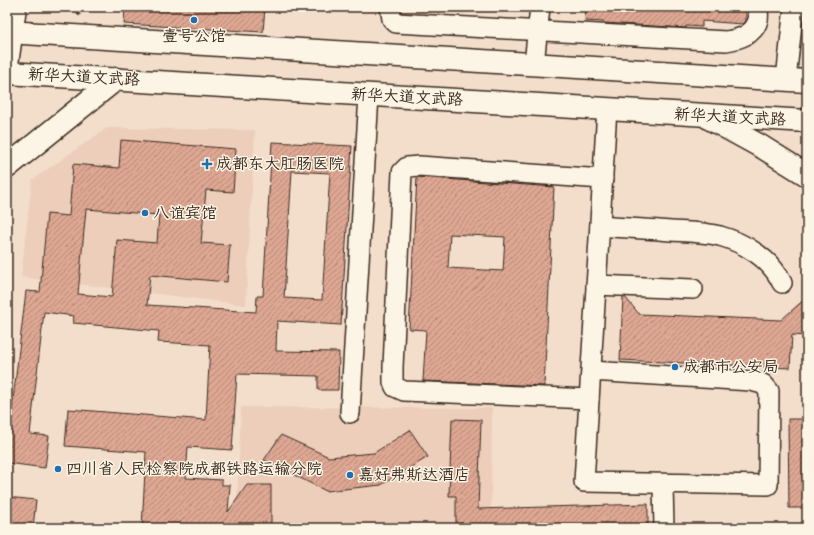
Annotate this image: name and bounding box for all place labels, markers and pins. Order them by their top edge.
marker: 壹号公馆 [189,15,199,25]
place label: 壹号公馆 [162,26,226,46]
place label: 成都东大肛肠医院 [216,154,344,174]
marker: 成都东大肛肠医院 [201,158,213,170]
place label: 八谊宾馆 [153,203,217,223]
marker: 八谊宾馆 [140,208,150,218]
place label: 成都市公安局 [683,357,779,377]
marker: 成都市公安局 [670,362,680,372]
place label: 四川省人民检察院成都铁路运输分院 [66,459,322,479]
marker: 四川省人民检察院成都铁路运输分院 [53,464,63,474]
place label: 嘉好弗斯达酒店 [358,465,470,485]
marker: 嘉好弗斯达酒店 [345,470,355,480]

